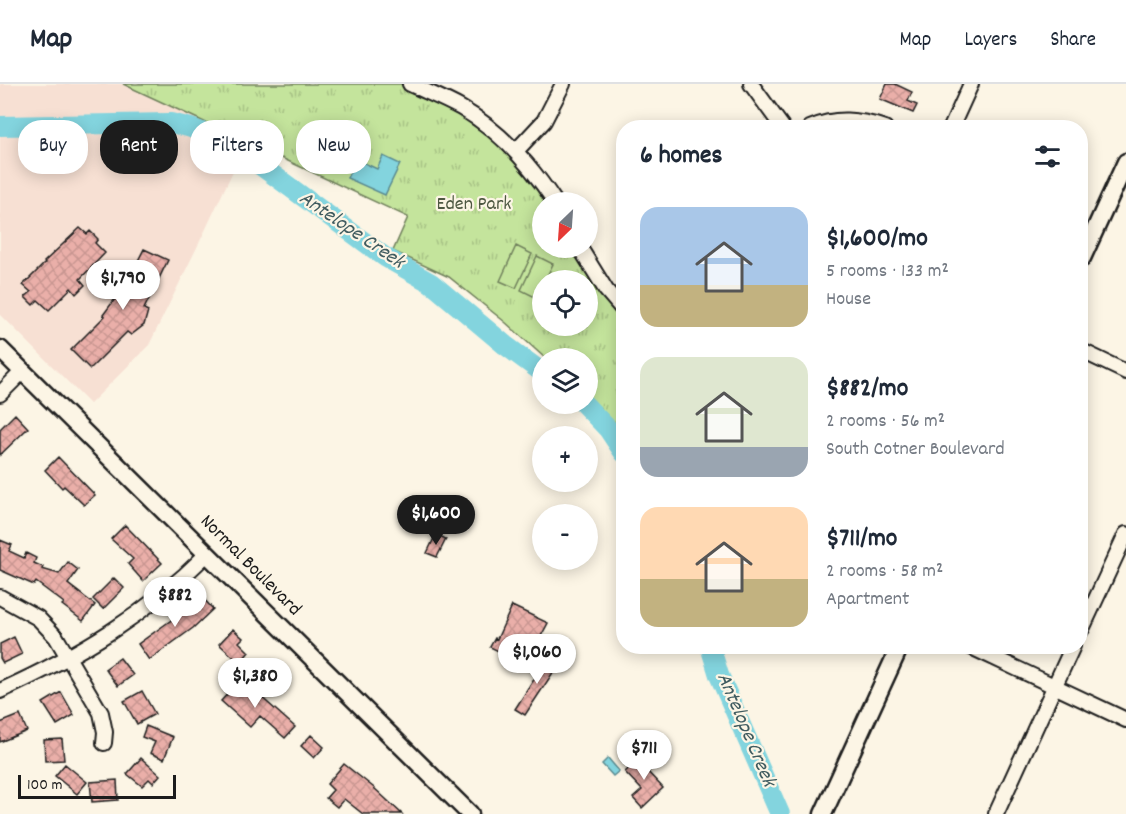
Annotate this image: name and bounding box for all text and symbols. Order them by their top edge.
text: Map [30,21,72,61]
text: Map [900,26,931,56]
text: Layers [964,26,1017,56]
text: Share [1050,26,1096,56]
chip: Buy [18,120,88,174]
chip: Rent [100,120,178,174]
chip: Filters [190,120,284,174]
chip: New [296,120,371,174]
text: 6 homes [640,138,722,175]
icon: filters [1031,140,1064,173]
water label: Antelope Creek [292,185,412,279]
park label: Eden Park [436,191,512,219]
north arrow [532,192,598,258]
map controls [532,192,598,570]
text: $1,600/mo [826,221,928,258]
icon: home [688,231,760,303]
text: 5 rooms · 133 m² [826,258,949,286]
pin: $1,790 [74,260,172,311]
text: $1,790 [100,265,146,293]
button: locate [532,270,598,336]
text: House [826,286,871,314]
button: layers [532,348,598,414]
text: $882/mo [826,371,908,408]
icon: home [688,381,760,453]
text: 2 rooms · 56 m² [826,408,945,436]
button: + [532,426,598,492]
text: South Cotner Boulevard [826,436,1005,464]
pin: $1,600 [387,495,485,546]
text: $1,600 [411,500,461,528]
button: − [532,504,598,570]
street label: Normal Boulevard [193,509,307,623]
text: $711/mo [826,521,897,558]
icon: home [688,531,760,603]
text: 2 rooms · 58 m² [826,558,943,586]
pin: $882 [139,577,211,628]
text: $882 [158,582,192,610]
text: Apartment [826,586,909,614]
pin: $1,060 [488,634,586,685]
text: $1,060 [512,639,562,667]
pin: $1,380 [206,658,304,709]
text: $1,380 [232,663,278,691]
water label: Antelope Creek [707,668,783,794]
pin: $711 [608,730,680,781]
text: $711 [631,735,657,763]
scale bar [18,772,176,800]
text: 100 m [27,774,63,797]

